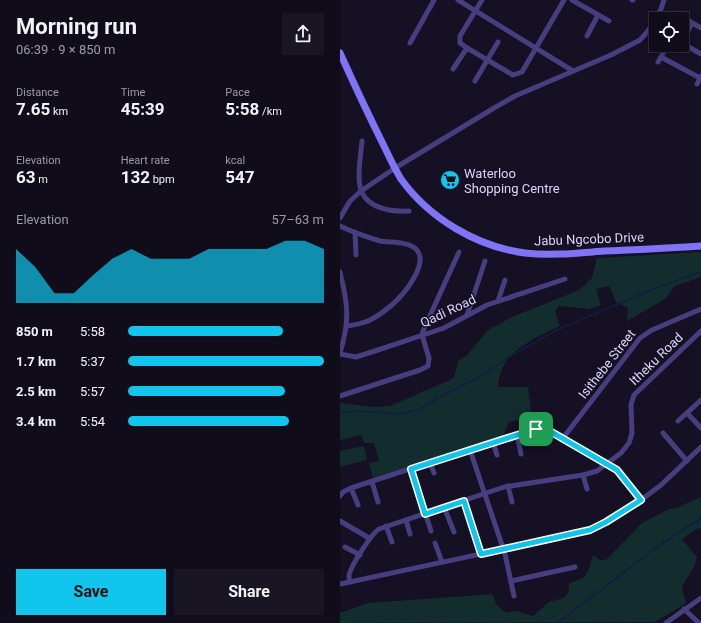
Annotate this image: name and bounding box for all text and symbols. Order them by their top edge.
map controls [649,12,689,52]
button: locate [649,12,689,52]
button: share [282,13,324,55]
text: Morning run [16,14,137,39]
text: 06:39 · 9 × 850 m [16,42,115,57]
text: Distance [16,86,59,99]
text: Time [121,86,145,99]
text: Pace [225,86,250,99]
text: 7.65 [16,99,50,119]
text: 45:39 [121,99,164,119]
text: 5:58 [225,99,259,119]
text: km [50,105,68,118]
text: /km [259,105,282,118]
text: Elevation [16,154,61,167]
text: Heart rate [121,154,170,167]
text: kcal [225,154,245,167]
place label: Waterloo Shopping Centre [464,166,560,196]
text: 63 [16,167,36,187]
text: 132 [121,167,150,187]
text: 547 [225,167,255,187]
supermarket icon: Waterloo Shopping Centre [439,169,461,191]
text: m [36,173,48,186]
text: bpm [150,173,175,186]
text: Elevation [16,212,69,227]
text: 57–63 m [272,212,324,227]
street label: Jabu Ngcobo Drive [534,230,644,248]
street label: Qadi Road [418,292,478,330]
text: 850 m [16,324,53,339]
text: 5:58 [80,324,105,339]
street label: Isithebe Street [575,327,639,401]
street label: Itheku Road [626,330,686,388]
text: 1.7 km [16,354,56,369]
text: 5:37 [80,354,105,369]
text: 2.5 km [16,384,56,399]
text: 5:57 [80,384,105,399]
pin [519,412,553,446]
text: 3.4 km [16,414,56,429]
text: 5:54 [80,414,105,429]
icon: arrive [525,418,547,440]
button: Save [16,569,166,615]
button: Share [174,569,324,615]

